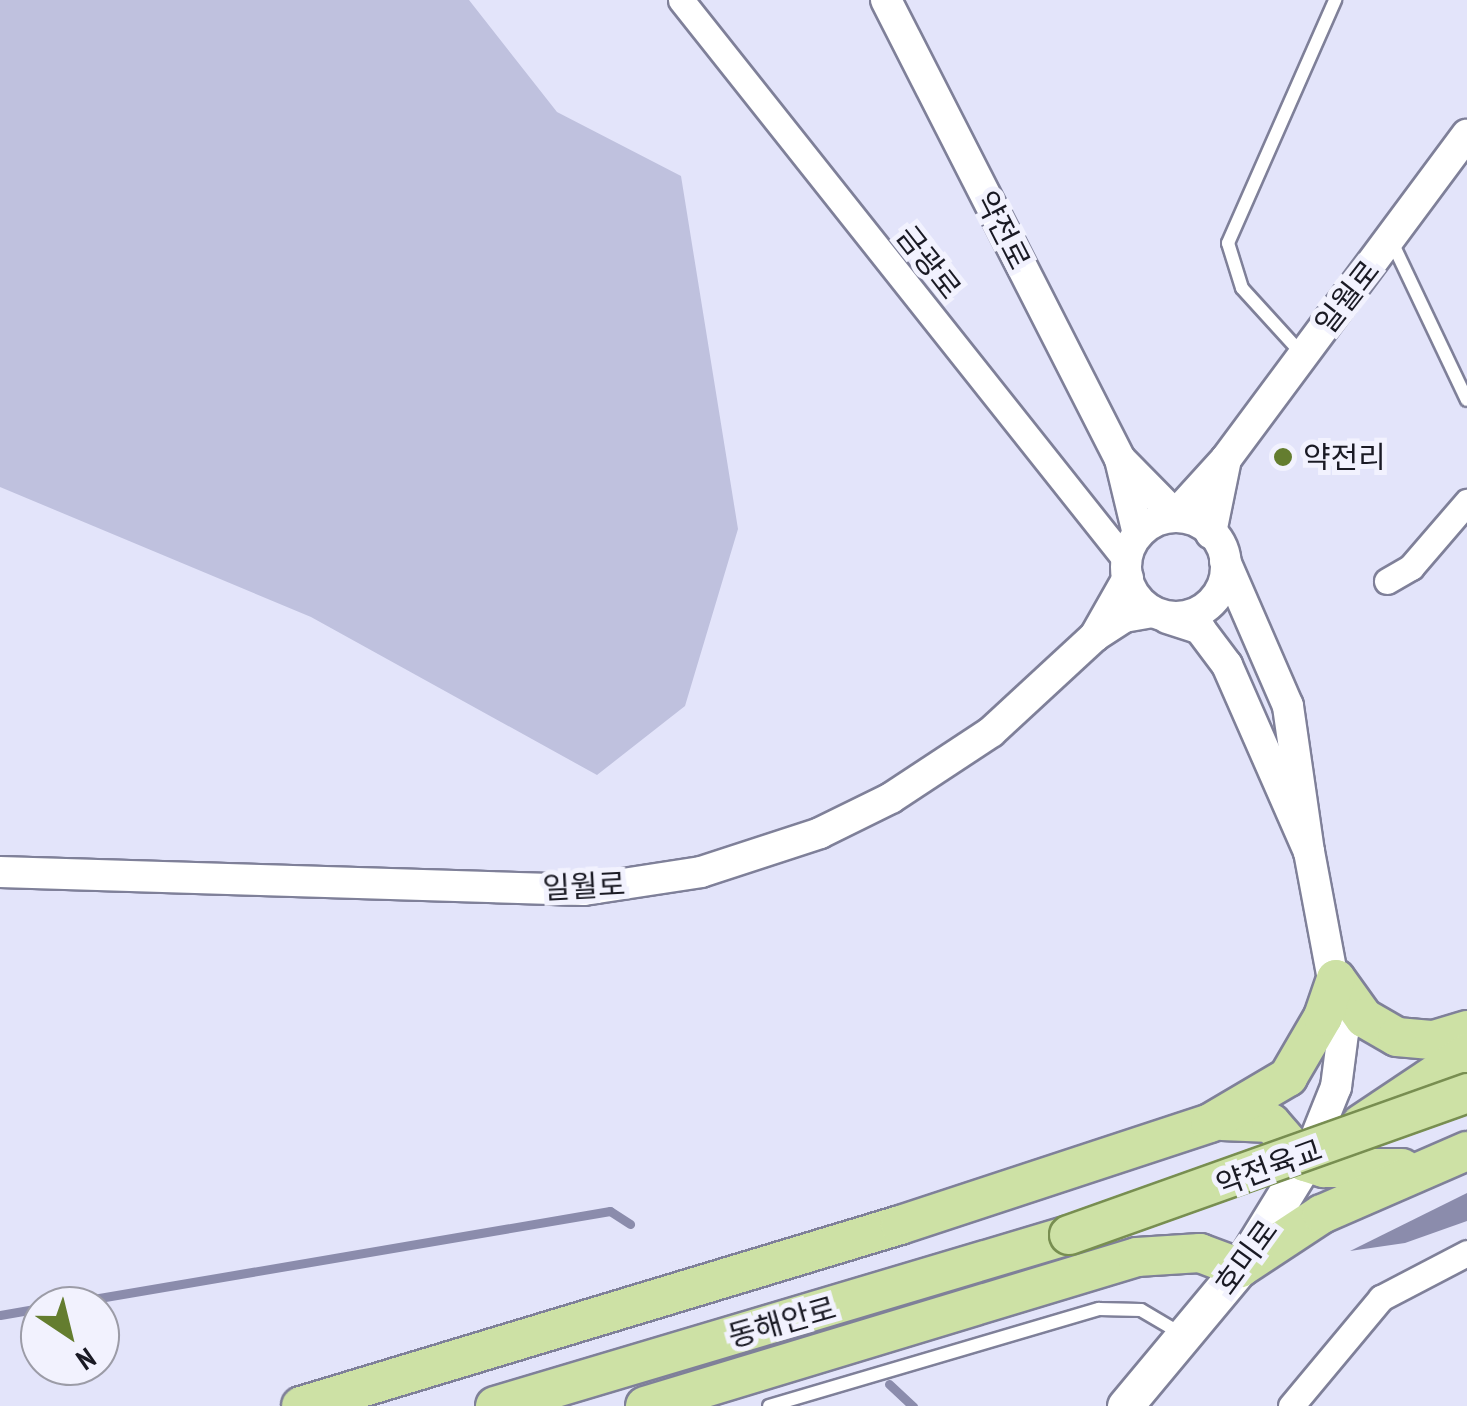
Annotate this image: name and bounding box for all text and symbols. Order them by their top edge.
street label: 약전로 [968,185,1038,275]
street label: 금광로 [889,218,969,306]
street label: 일월로 [1307,253,1387,341]
place label: 약전리 [1303,439,1386,475]
marker: 약전리 [1272,446,1294,468]
street label: 일월로 [542,866,626,906]
street label: 약전육교 [1211,1131,1327,1203]
street label: 호미로 [1207,1213,1285,1301]
north arrow [20,1286,120,1386]
street label: 동해안로 [724,1289,840,1355]
text: N [70,1340,103,1379]

